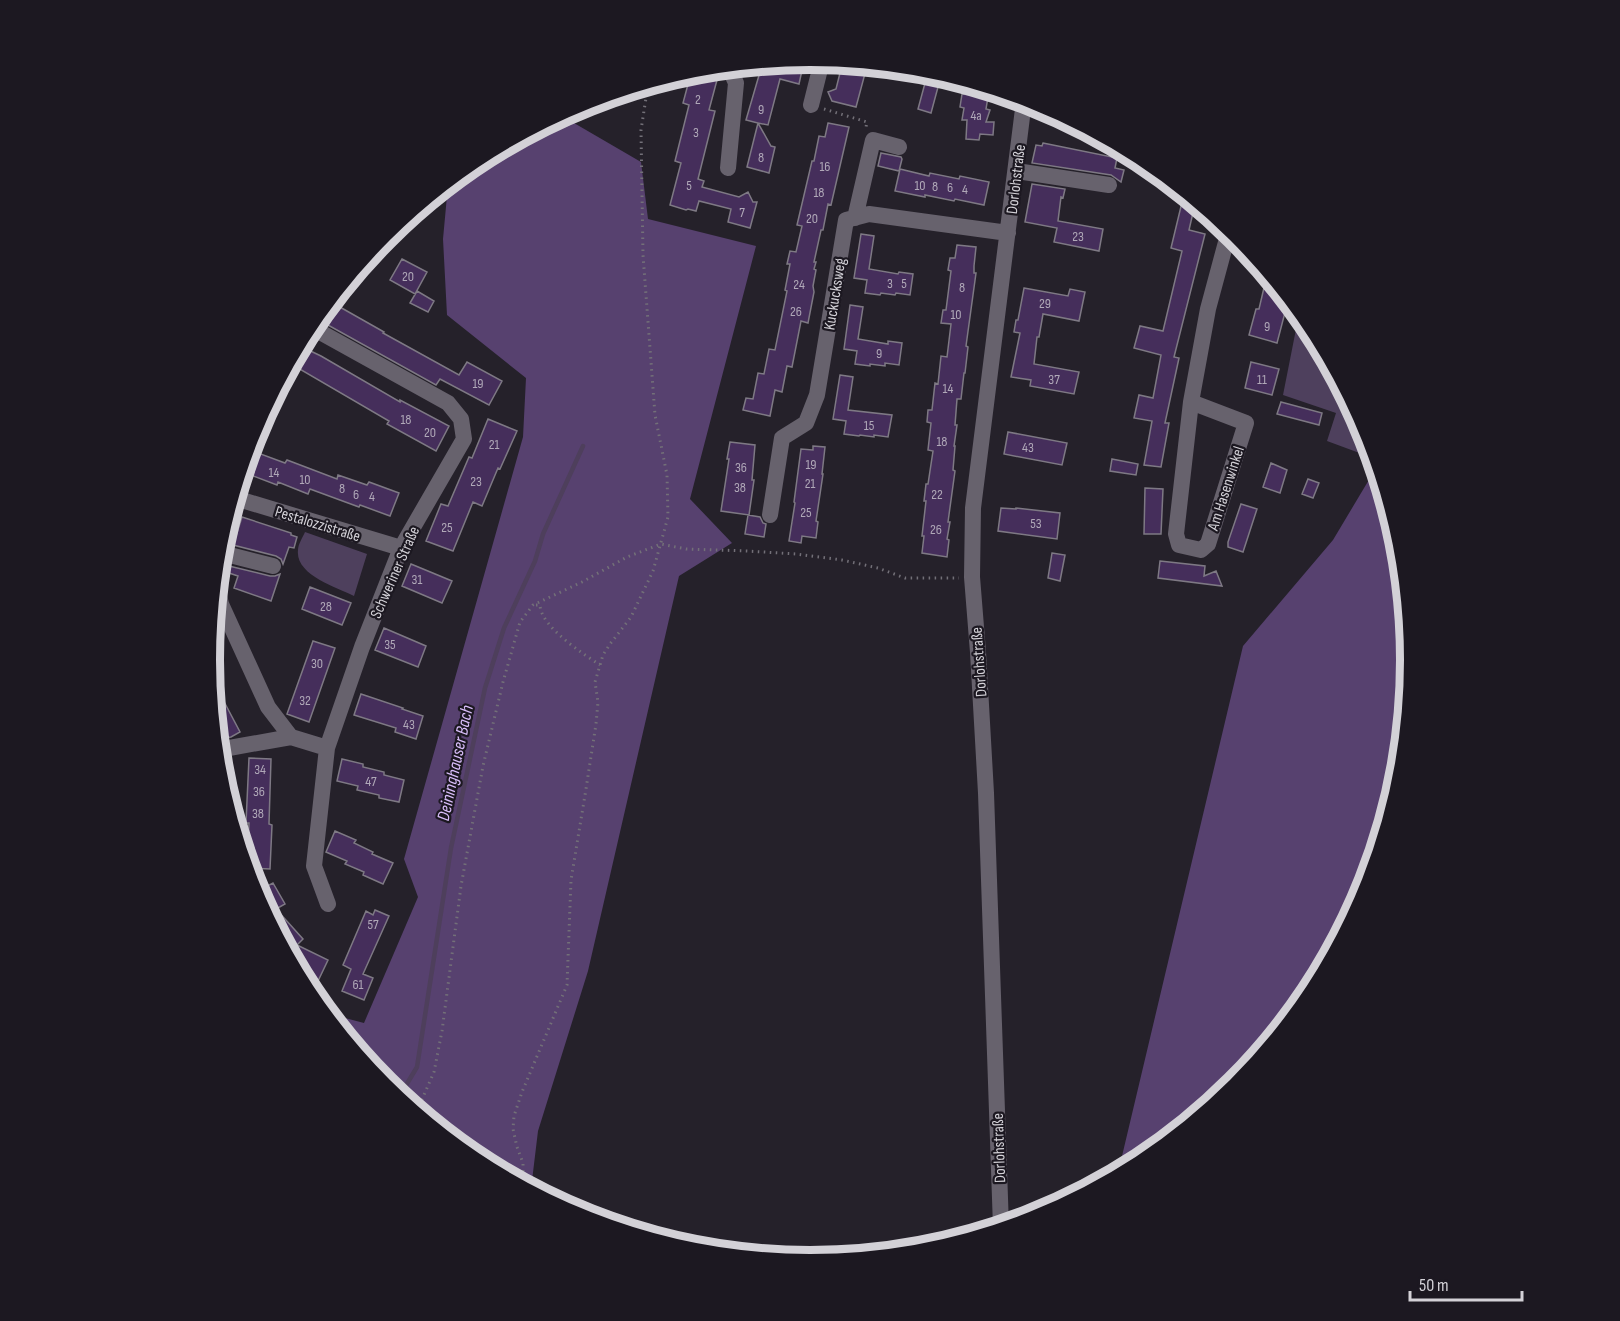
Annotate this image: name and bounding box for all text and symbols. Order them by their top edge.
house number: 2 [695,91,701,108]
house number: 9 [758,101,764,118]
house number: 4a [970,107,982,124]
house number: 3 [693,124,699,141]
street label: Dorlohstraße [1003,143,1030,215]
house number: 8 [758,149,764,166]
house number: 16 [819,158,831,175]
house number: 5 [686,177,692,194]
house number: 10 [914,177,926,194]
house number: 8 [932,178,938,195]
house number: 6 [947,179,953,196]
house number: 4 [962,181,968,198]
house number: 18 [813,184,825,201]
house number: 7 [739,204,745,221]
house number: 20 [806,210,818,227]
house number: 23 [1072,228,1084,245]
street label: Kuckucksweg [820,257,851,332]
house number: 20 [402,268,414,285]
house number: 3 [887,275,893,292]
house number: 5 [901,275,907,292]
house number: 24 [793,276,805,293]
house number: 8 [959,279,965,296]
house number: 29 [1039,295,1051,312]
house number: 26 [790,303,802,320]
house number: 10 [950,306,962,323]
house number: 9 [1264,318,1270,335]
house number: 9 [876,345,882,362]
house number: 37 [1048,371,1060,388]
house number: 11 [1257,371,1267,388]
house number: 19 [472,375,484,392]
house number: 14 [943,380,954,397]
house number: 18 [400,411,412,428]
house number: 15 [864,417,875,434]
house number: 20 [424,424,436,441]
house number: 18 [936,433,948,450]
house number: 21 [489,436,499,453]
house number: 43 [1022,439,1034,456]
street label: Am Hasenwinkel [1204,444,1249,534]
house number: 19 [805,456,817,473]
house number: 36 [735,459,747,476]
house number: 14 [269,464,280,481]
house number: 10 [299,471,311,488]
house number: 23 [470,473,482,490]
house number: 21 [805,475,815,492]
house number: 38 [734,479,746,496]
house number: 8 [339,480,345,497]
house number: 6 [353,486,359,503]
house number: 22 [931,486,943,503]
house number: 4 [369,488,375,505]
street label: Pestalozzistraße [273,502,362,546]
house number: 25 [800,504,812,521]
house number: 53 [1030,515,1042,532]
house number: 25 [441,519,453,536]
house number: 26 [930,521,942,538]
street label: Schweriner Straße [367,524,424,622]
house number: 31 [412,571,422,588]
house number: 28 [320,598,332,615]
street label: Dorlohstraße [968,626,991,697]
house number: 35 [384,636,396,653]
house number: 30 [311,655,323,672]
house number: 32 [299,692,311,709]
water label: Deininghauser Bach [433,703,478,823]
house number: 43 [403,716,415,733]
house number: 34 [254,761,266,778]
house number: 47 [365,773,377,790]
house number: 36 [253,783,265,800]
house number: 38 [252,805,264,822]
house number: 57 [367,916,379,933]
house number: 61 [352,976,364,993]
street label: Dorlohstraße [989,1113,1010,1183]
scale bar [1410,1264,1522,1302]
text: 50 m [1419,1275,1449,1296]

